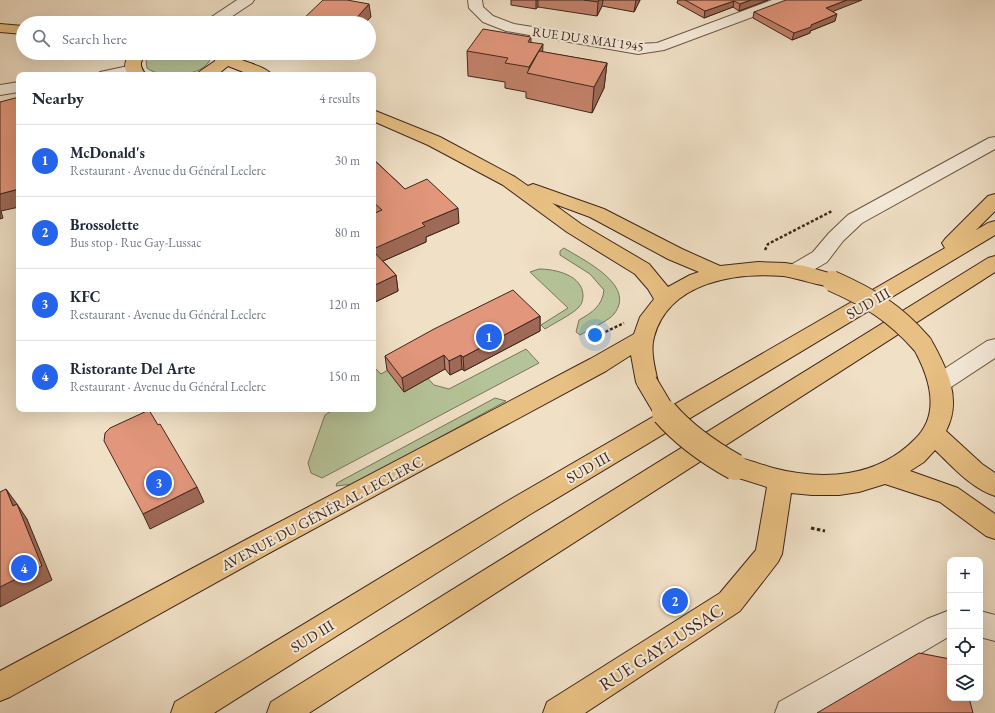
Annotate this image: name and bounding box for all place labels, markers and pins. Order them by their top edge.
pin: 1 [476,322,502,352]
pin: 3 [146,468,172,498]
pin: 4 [11,553,37,583]
pin: 2 [662,586,688,616]

